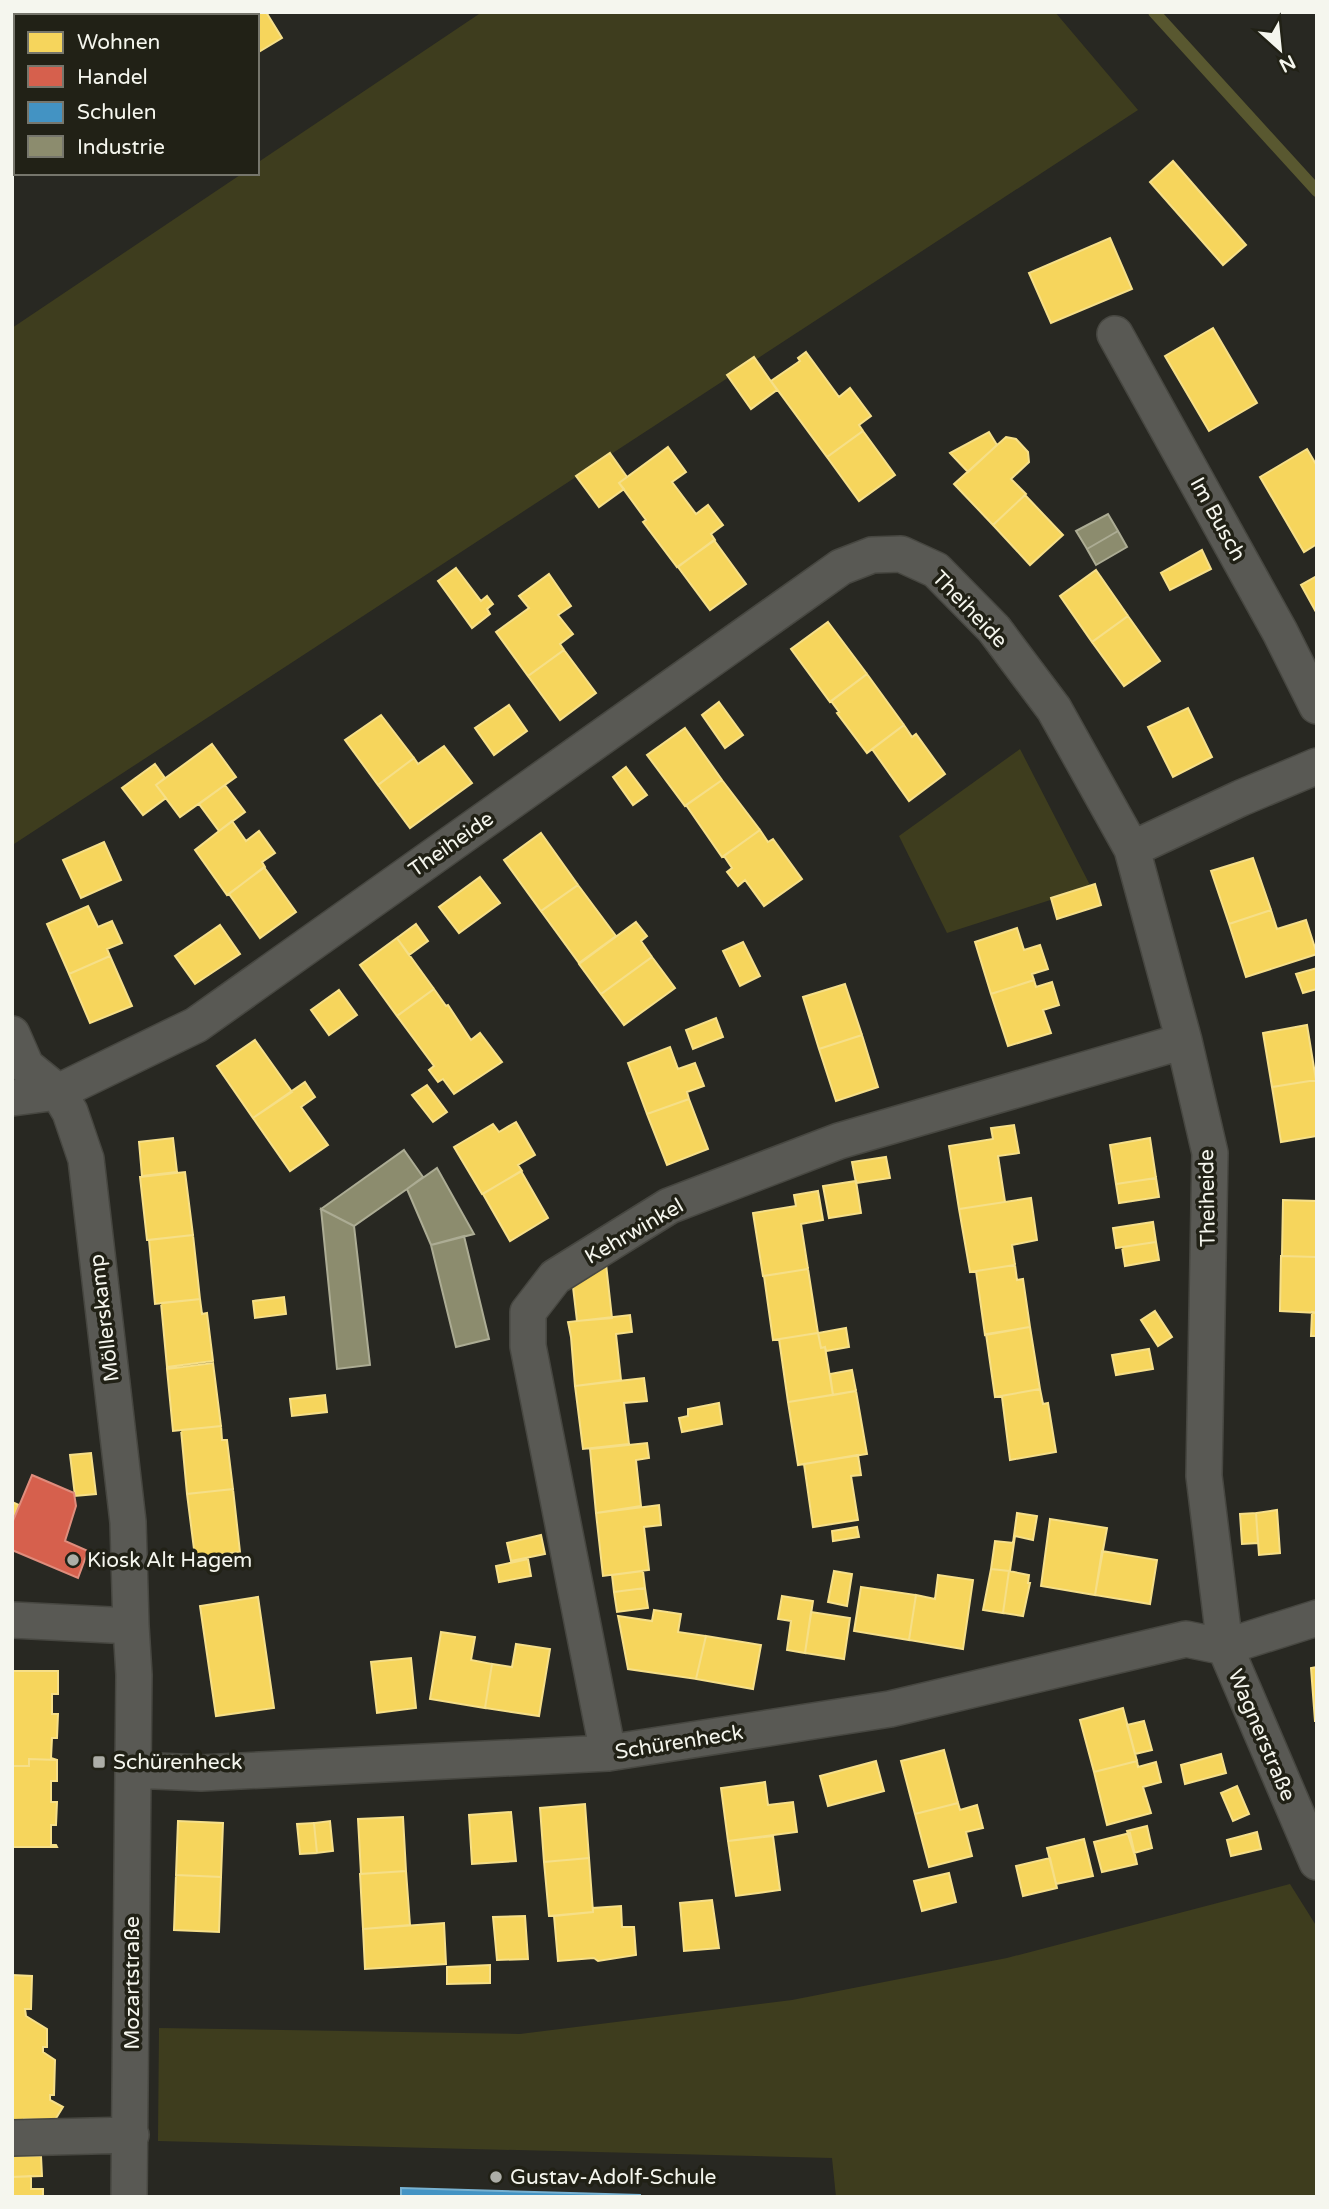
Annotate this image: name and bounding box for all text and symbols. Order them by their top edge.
legend [14,14,259,175]
north arrow [1245,14,1315,84]
text: Wohnen [77,30,160,55]
text: N [1275,50,1299,77]
text: Handel [77,65,148,90]
text: Schulen [77,100,157,125]
text: Industrie [77,135,165,160]
street label: Im Busch [1184,473,1251,565]
street label: Theiheide [927,566,1013,653]
street label: Theiheide [404,806,499,883]
street label: Theiheide [1194,1149,1221,1247]
street label: Kehrwinkel [580,1193,688,1270]
street label: Möllerskamp [84,1252,125,1383]
place label: Kiosk Alt Hagem [87,1548,252,1573]
marker: Kiosk Alt Hagem [65,1552,81,1568]
street label: Wagnerstraße [1223,1666,1301,1805]
street label: Schürenheck [613,1720,745,1765]
place label: Schürenheck [113,1750,242,1775]
marker: Schürenheck [91,1754,107,1770]
street label: Mozartstraße [120,1916,145,2050]
place label: Gustav-Adolf-Schule [510,2165,717,2190]
marker: Gustav-Adolf-Schule [488,2169,504,2185]

